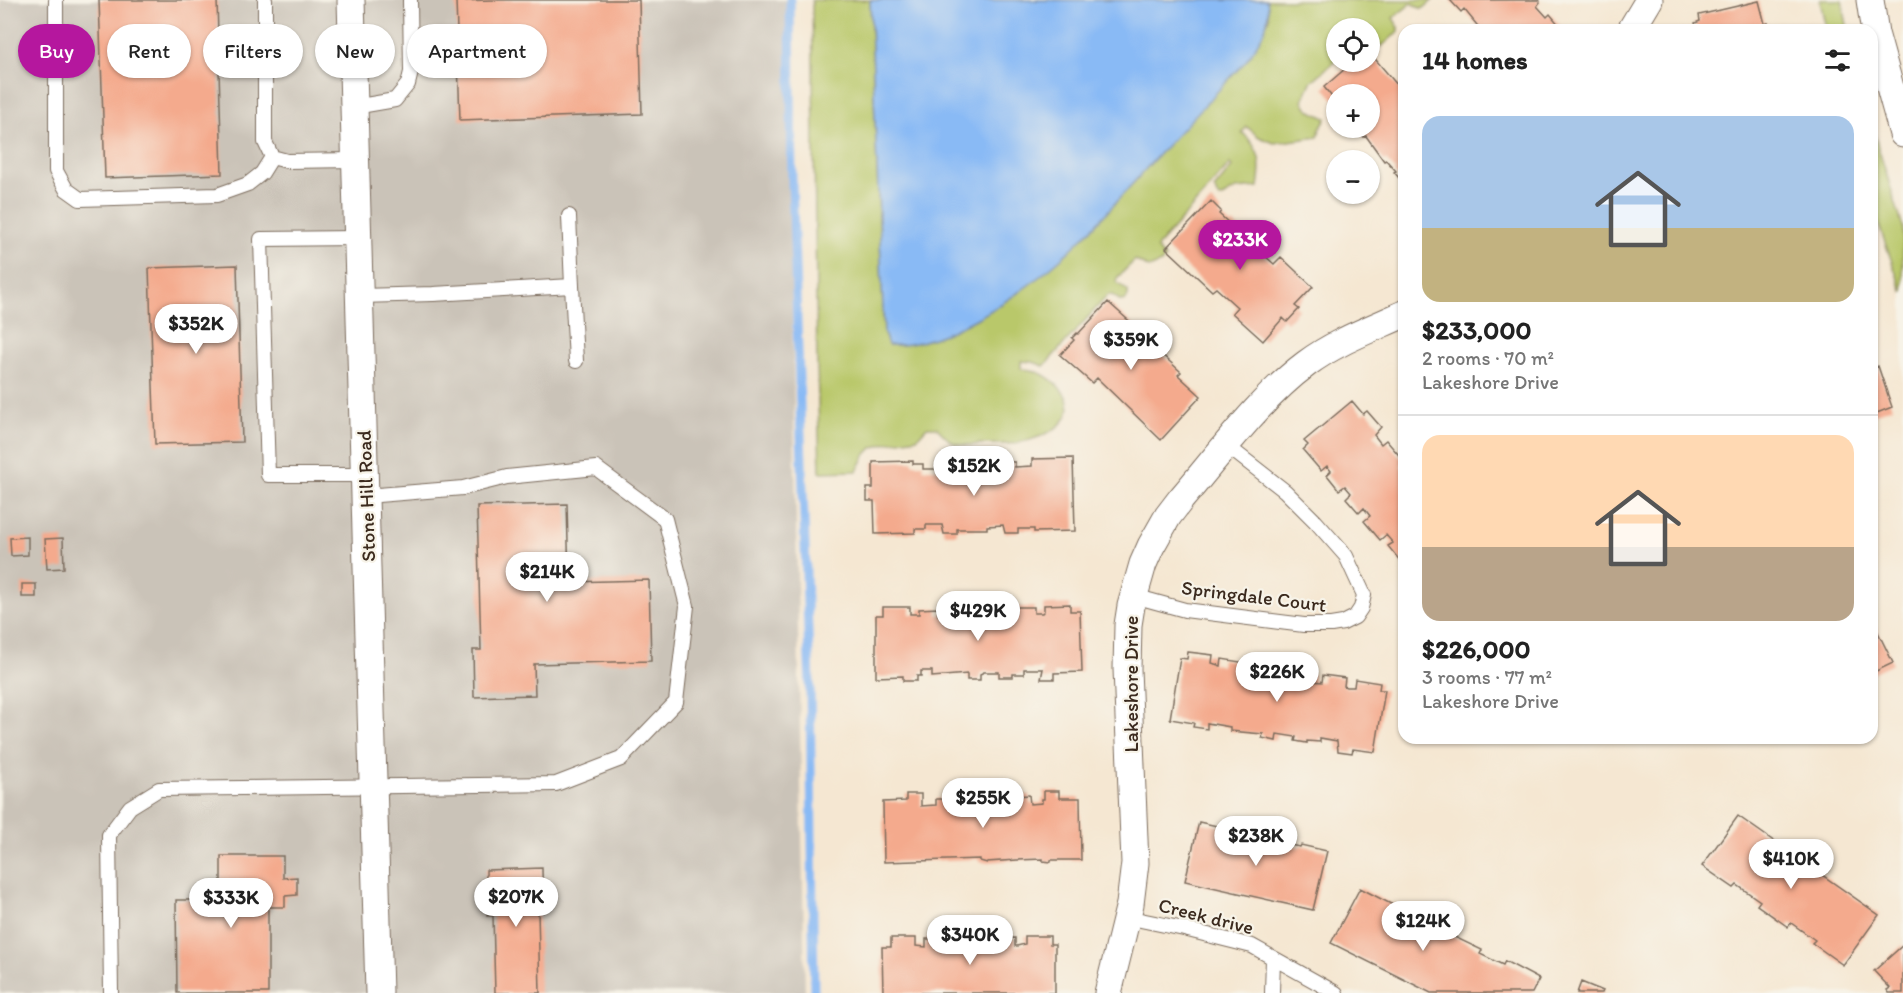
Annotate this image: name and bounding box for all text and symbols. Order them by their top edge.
map controls [1326,18,1380,204]
button: locate [1326,18,1380,72]
chip: Buy [18,24,95,78]
chip: Rent [107,24,191,78]
chip: Filters [203,24,303,78]
chip: New [315,24,395,78]
chip: Apartment [407,24,547,78]
text: 14 homes [1422,44,1528,76]
icon: filters [1821,44,1854,77]
button: + [1326,84,1380,138]
button: − [1326,150,1380,204]
icon: home [1584,155,1692,263]
pin: $233K [1198,220,1282,271]
text: $233K [1212,227,1268,251]
pin: $352K [154,304,238,355]
text: $352K [169,311,223,335]
text: $233,000 [1422,314,1531,346]
pin: $359K [1089,320,1173,371]
text: $359K [1104,327,1158,351]
text: 2 rooms · 70 m² [1422,346,1554,370]
text: Lakeshore Drive [1422,370,1559,394]
street label: Stone Hill Road [352,430,380,562]
pin: $152K [932,446,1016,497]
text: $152K [947,453,1001,477]
icon: home [1584,474,1692,582]
pin: $214K [505,552,589,603]
text: $214K [520,559,574,583]
street label: Springdale Court [1180,575,1328,617]
pin: $429K [936,591,1020,642]
text: $429K [950,598,1006,622]
street label: Lakeshore Drive [1119,616,1143,752]
text: $226,000 [1422,633,1531,665]
pin: $226K [1235,652,1319,703]
text: $226K [1250,659,1304,683]
text: 3 rooms · 77 m² [1422,665,1552,689]
text: Lakeshore Drive [1422,689,1559,713]
pin: $255K [941,778,1025,829]
text: $255K [956,785,1010,809]
pin: $238K [1214,816,1298,867]
text: $238K [1228,823,1284,847]
pin: $410K [1749,839,1833,890]
text: $410K [1763,846,1819,870]
pin: $207K [474,877,558,928]
pin: $333K [189,878,273,929]
text: $207K [488,884,544,908]
text: $333K [203,885,259,909]
street label: Creek drive [1156,893,1256,939]
pin: $124K [1381,901,1465,952]
text: $124K [1396,908,1450,932]
pin: $340K [928,915,1012,966]
text: $340K [941,922,999,946]

